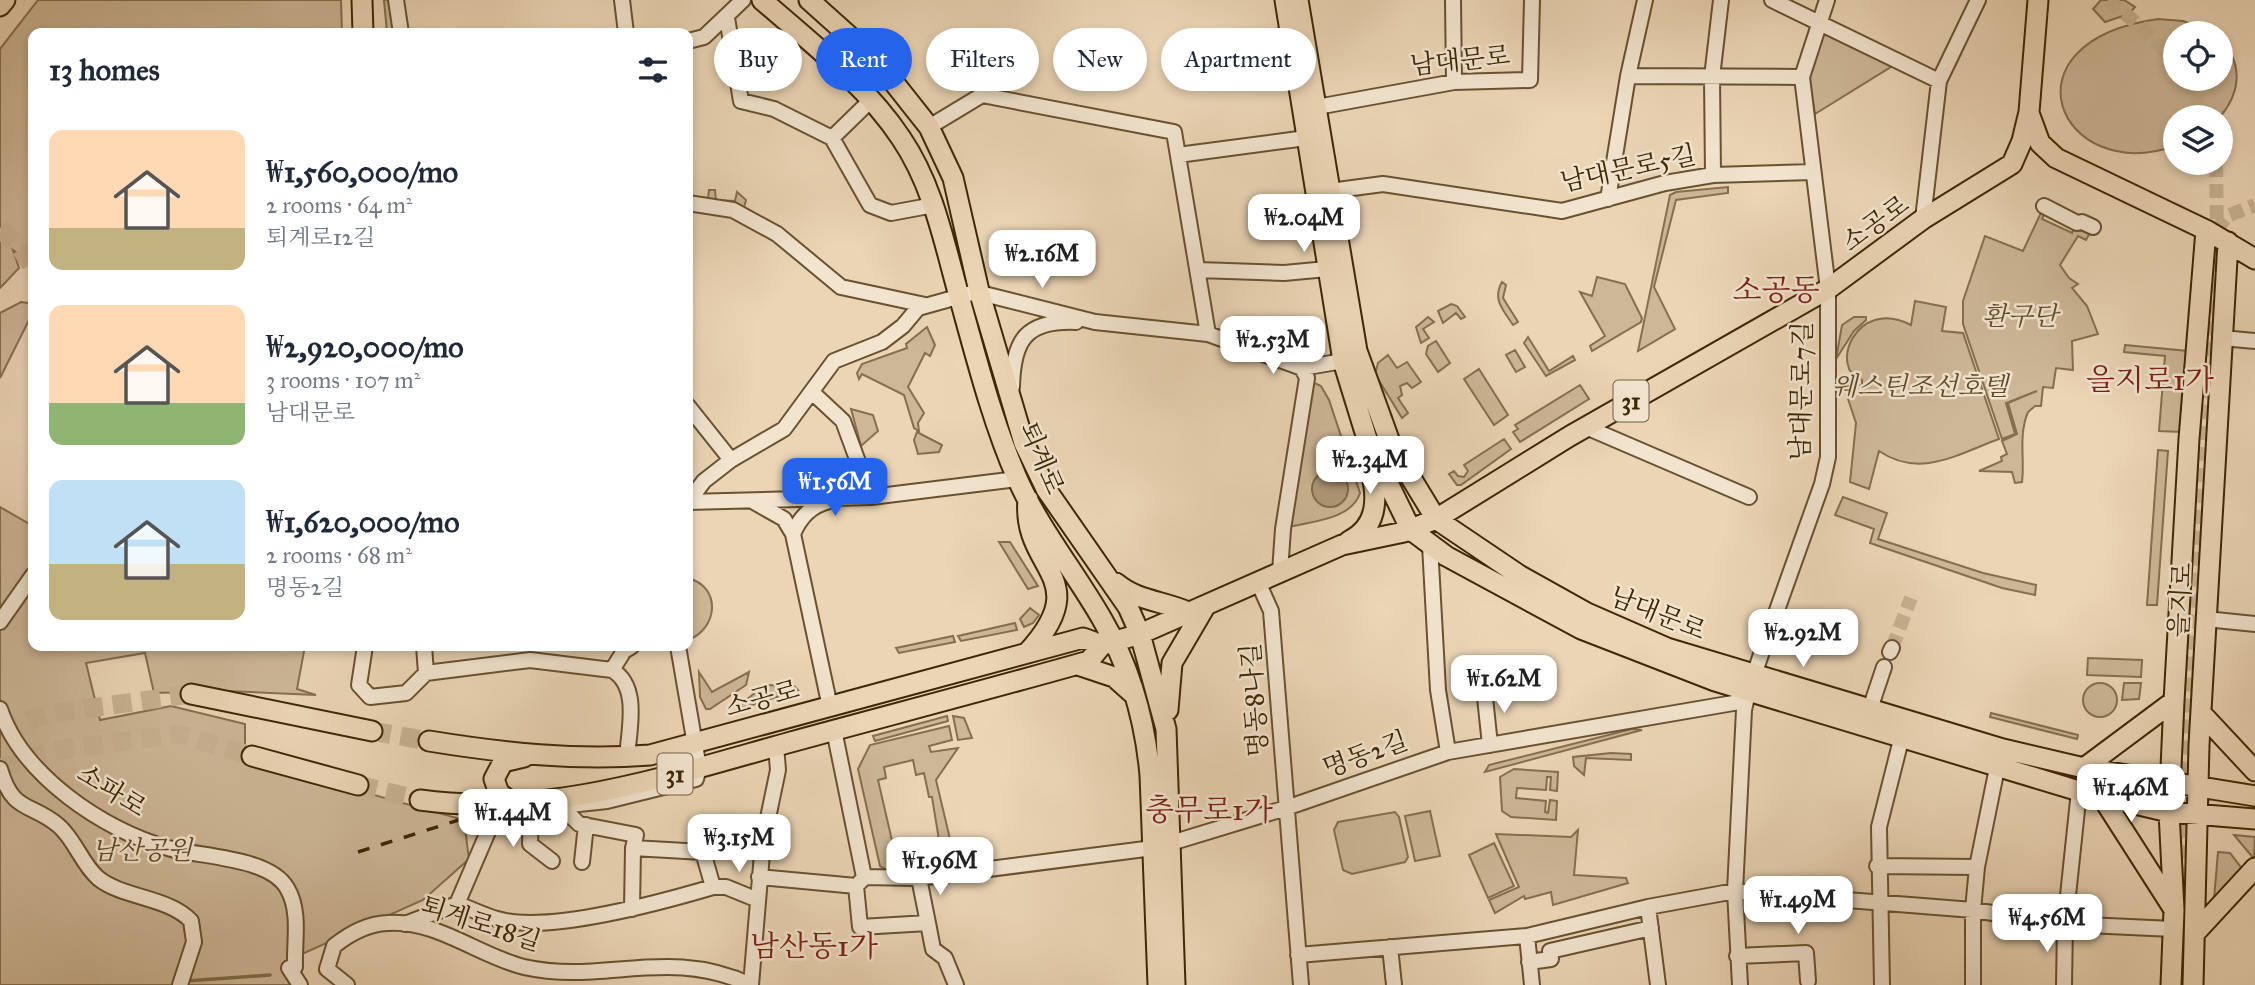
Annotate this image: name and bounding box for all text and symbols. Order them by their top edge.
map controls [2163,21,2233,175]
button: locate [2163,21,2233,91]
chip: Buy [714,28,802,91]
chip: Rent [816,28,912,91]
chip: Filters [926,28,1039,91]
chip: New [1053,28,1147,91]
chip: Apartment [1161,28,1316,91]
street label: 남대문로 [1408,39,1512,81]
icon: filters [634,51,672,89]
text: 13 homes [49,52,160,88]
button: layers [2163,105,2233,175]
street label: 남대문로5길 [1557,138,1699,198]
text: ₩1,560,000/mo [266,154,458,190]
icon: home [105,158,189,242]
street label: 소공로 [1835,188,1915,258]
text: 2 rooms · 64 m² [266,191,412,219]
pin: ₩2.04M [1247,194,1361,254]
text: ₩2.04M [1264,203,1344,231]
text: 퇴계로12길 [266,223,375,251]
pin: ₩2.16M [985,230,1099,290]
text: ₩2.16M [1005,239,1079,267]
district label: 소공동 [1733,272,1819,308]
park label: 환구단 [1982,300,2062,332]
pin: ₩2.53M [1216,316,1330,376]
street label: 남대문로7길 [1784,321,1818,461]
text: ₩2.53M [1236,325,1310,353]
text: ₩2,920,000/mo [266,329,464,365]
icon: home [105,333,189,417]
district label: 을지로1가 [2086,362,2214,398]
text: 3 rooms · 107 m² [266,366,420,394]
park label: 웨스틴조선호텔 [1832,370,2011,402]
road number: 31 [1614,380,1648,422]
text: 남대문로 [266,398,355,426]
street label: 퇴계로 [1013,417,1071,499]
pin: ₩2.34M [1313,436,1427,496]
text: ₩2.34M [1332,445,1408,473]
pin: ₩1.56M [778,458,892,518]
text: ₩1.56M [798,467,872,495]
text: ₩1,620,000/mo [266,504,460,540]
icon: home [105,508,189,592]
text: 2 rooms · 68 m² [266,541,412,569]
street label: 을지로 [2162,562,2198,638]
text: 명동2길 [266,573,344,601]
street label: 남대문로 [1605,579,1711,647]
pin: ₩2.92M [1746,610,1860,669]
text: ₩2.92M [1764,618,1842,646]
street label: 명동8나길 [1234,642,1274,758]
pin: ₩1.62M [1447,656,1561,715]
text: ₩1.62M [1467,664,1541,692]
street label: 소공로 [721,673,803,723]
street label: 명동2길 [1318,724,1412,784]
road number: 31 [658,754,692,794]
street label: 소파로 [72,756,152,824]
pin: ₩1.46M [2074,764,2188,824]
text: ₩1.46M [2093,773,2169,801]
pin: ₩1.44M [456,790,570,849]
district label: 충무로1가 [1145,792,1273,828]
text: ₩1.44M [475,798,551,826]
pin: ₩3.15M [682,814,796,874]
text: ₩3.15M [704,823,774,851]
park label: 남산공원 [92,834,194,866]
pin: ₩1.96M [883,838,997,897]
text: ₩1.96M [902,846,978,874]
pin: ₩1.49M [1741,876,1855,936]
text: ₩1.49M [1760,885,1836,913]
street label: 퇴계로18길 [417,889,545,957]
pin: ₩4.56M [1990,894,2104,954]
text: ₩4.56M [2008,903,2086,931]
district label: 남산동1가 [750,928,878,964]

